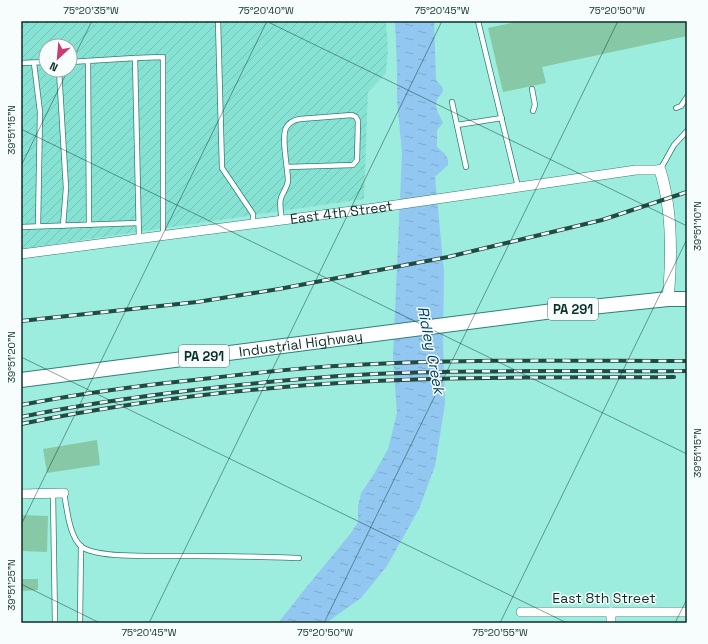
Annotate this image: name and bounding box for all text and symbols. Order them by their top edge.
text: 75°20'35"W [63,4,119,17]
text: 75°20'40"W [238,4,294,17]
text: 75°20'45"W [414,4,470,17]
text: 75°20'50"W [589,4,645,17]
north arrow [38,38,78,78]
text: N [47,59,60,75]
text: 39°51'15"N [5,105,18,155]
street label: East 4th Street [289,197,394,228]
text: 39°51'10"N [691,201,704,251]
road number: PA 291 [548,298,598,320]
water label: Ridley Creek [414,304,450,397]
street label: Industrial Highway [238,327,364,361]
text: 39°51'20"N [5,331,18,383]
road number: PA 291 [179,345,229,367]
text: 39°51'15"N [691,428,704,478]
text: 39°51'25"N [5,559,18,611]
street label: East 8th Street [552,589,656,607]
text: 75°20'45"W [121,626,177,639]
text: 75°20'50"W [297,626,353,639]
text: 75°20'55"W [472,626,528,639]

